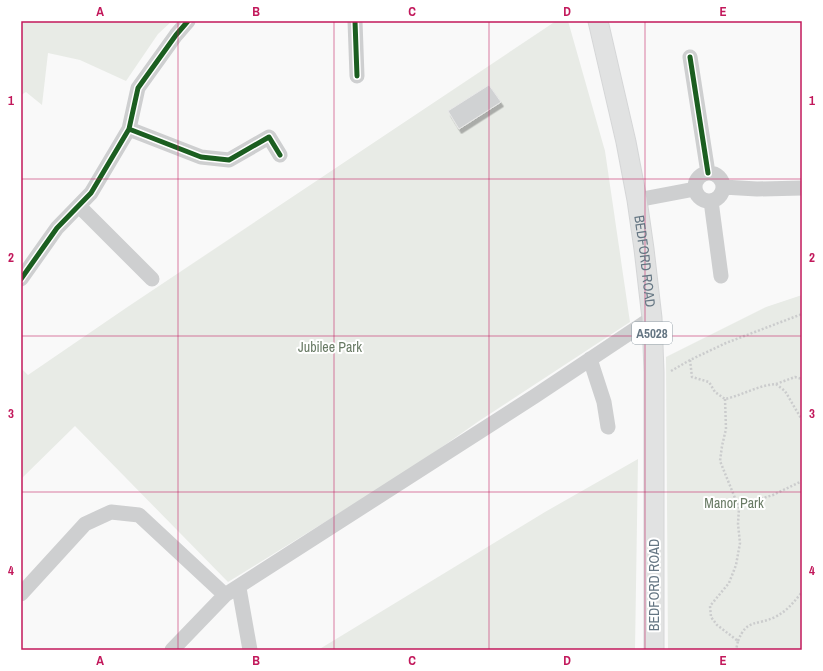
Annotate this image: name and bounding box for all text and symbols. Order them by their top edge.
text: A [96,3,104,20]
text: B [252,3,260,20]
text: C [408,3,416,20]
text: D [563,3,571,20]
text: E [719,3,727,20]
text: 1 [8,92,14,109]
text: 1 [809,92,815,109]
street label: BEDFORD ROAD [630,214,660,308]
text: 2 [8,249,14,266]
text: 2 [809,249,815,266]
road number: A5028 [632,322,672,344]
park label: Jubilee Park [298,338,362,356]
text: 3 [8,405,14,422]
text: 3 [809,405,815,422]
park label: Manor Park [704,494,764,512]
street label: BEDFORD ROAD [645,539,663,631]
text: 4 [8,562,14,579]
text: 4 [809,562,815,579]
text: A [96,652,104,669]
text: B [252,652,260,669]
text: C [408,652,416,669]
text: D [563,652,571,669]
text: E [719,652,727,669]

